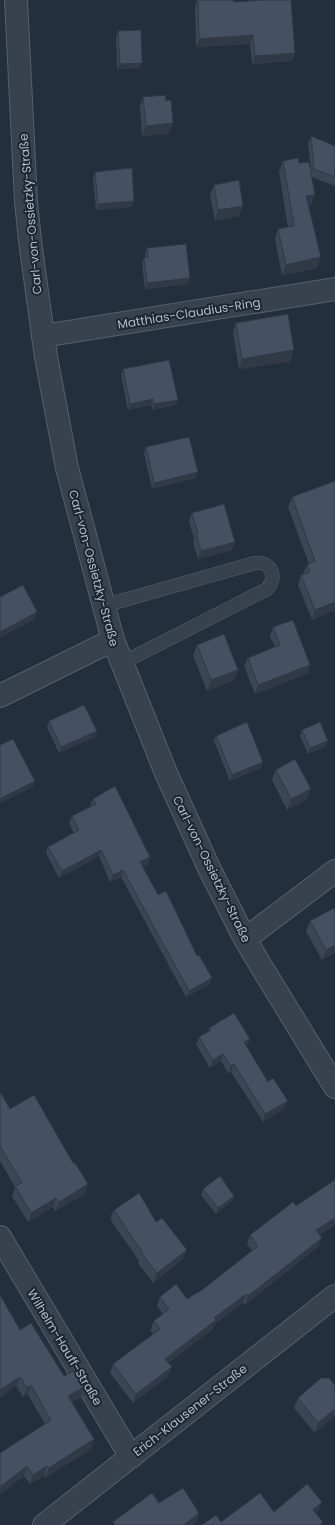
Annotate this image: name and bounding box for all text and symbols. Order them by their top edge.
street label: Carl-von-Ossietzky-Straße [14,133,46,295]
street label: Matthias-Claudius-Ring [116,293,262,333]
street label: Carl-von-Ossietzky-Straße [65,488,123,648]
street label: Carl-von-Ossietzky-Straße [169,793,255,945]
street label: Wilhelm-Hauff-Straße [23,1286,107,1408]
street label: Erich-Klausener-Straße [129,1360,251,1460]

